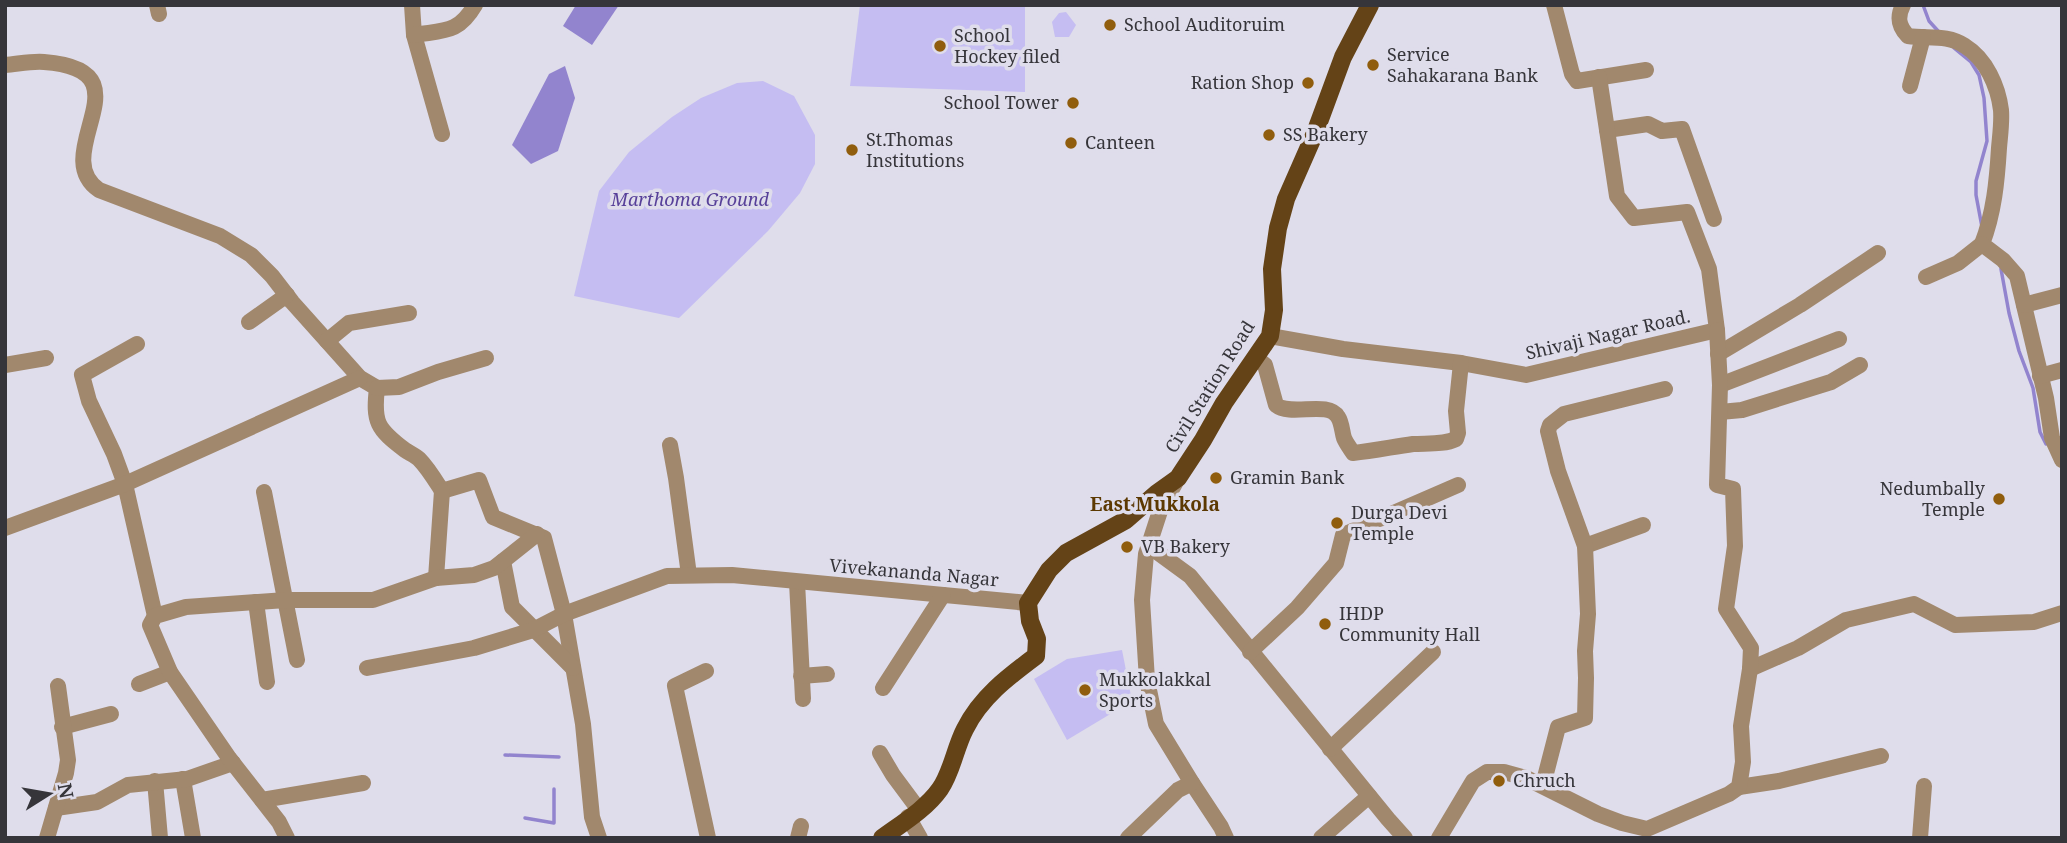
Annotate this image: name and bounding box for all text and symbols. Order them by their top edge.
place label: School Auditoruim [1124,12,1285,36]
marker: School Auditoruim [1102,17,1118,33]
place label: School Hockey filed [954,23,1060,68]
marker: School Hockey filed [932,38,948,54]
place label: Service Sahakarana Bank [1387,42,1538,87]
marker: Service Sahakarana Bank [1365,57,1381,73]
place label: Ration Shop [1191,70,1294,94]
marker: Ration Shop [1300,75,1316,91]
place label: School Tower [944,90,1060,114]
marker: School Tower [1065,95,1081,111]
place label: SS Bakery [1283,122,1368,146]
place label: St.Thomas Institutions [866,127,964,172]
marker: SS Bakery [1261,127,1277,143]
place label: Canteen [1085,130,1155,154]
marker: Canteen [1063,135,1079,151]
marker: St.Thomas Institutions [844,142,860,158]
park label: Marthoma Ground [610,187,770,211]
street label: Shivaji Nagar Road. [1523,303,1692,365]
street label: Civil Station Road [1159,316,1260,457]
place label: Gramin Bank [1230,465,1345,489]
marker: Gramin Bank [1208,470,1224,486]
place label: Nedumbally Temple [1880,476,1986,521]
district label: East Mukkola [1090,491,1220,517]
marker: Nedumbally Temple [1991,491,2007,507]
place label: Durga Devi Temple [1351,500,1448,545]
marker: Durga Devi Temple [1329,515,1345,531]
place label: VB Bakery [1141,534,1231,558]
marker: VB Bakery [1119,539,1135,555]
street label: Vivekananda Nagar [828,553,1000,591]
place label: IHDP Community Hall [1339,601,1480,646]
marker: IHDP Community Hall [1317,616,1333,632]
place label: Mukkolakkal Sports [1099,667,1211,712]
marker: Mukkolakkal Sports [1077,682,1093,698]
north arrow [14,759,84,829]
place label: Chruch [1513,768,1576,792]
marker: Chruch [1491,773,1507,789]
text: N [51,781,80,801]

